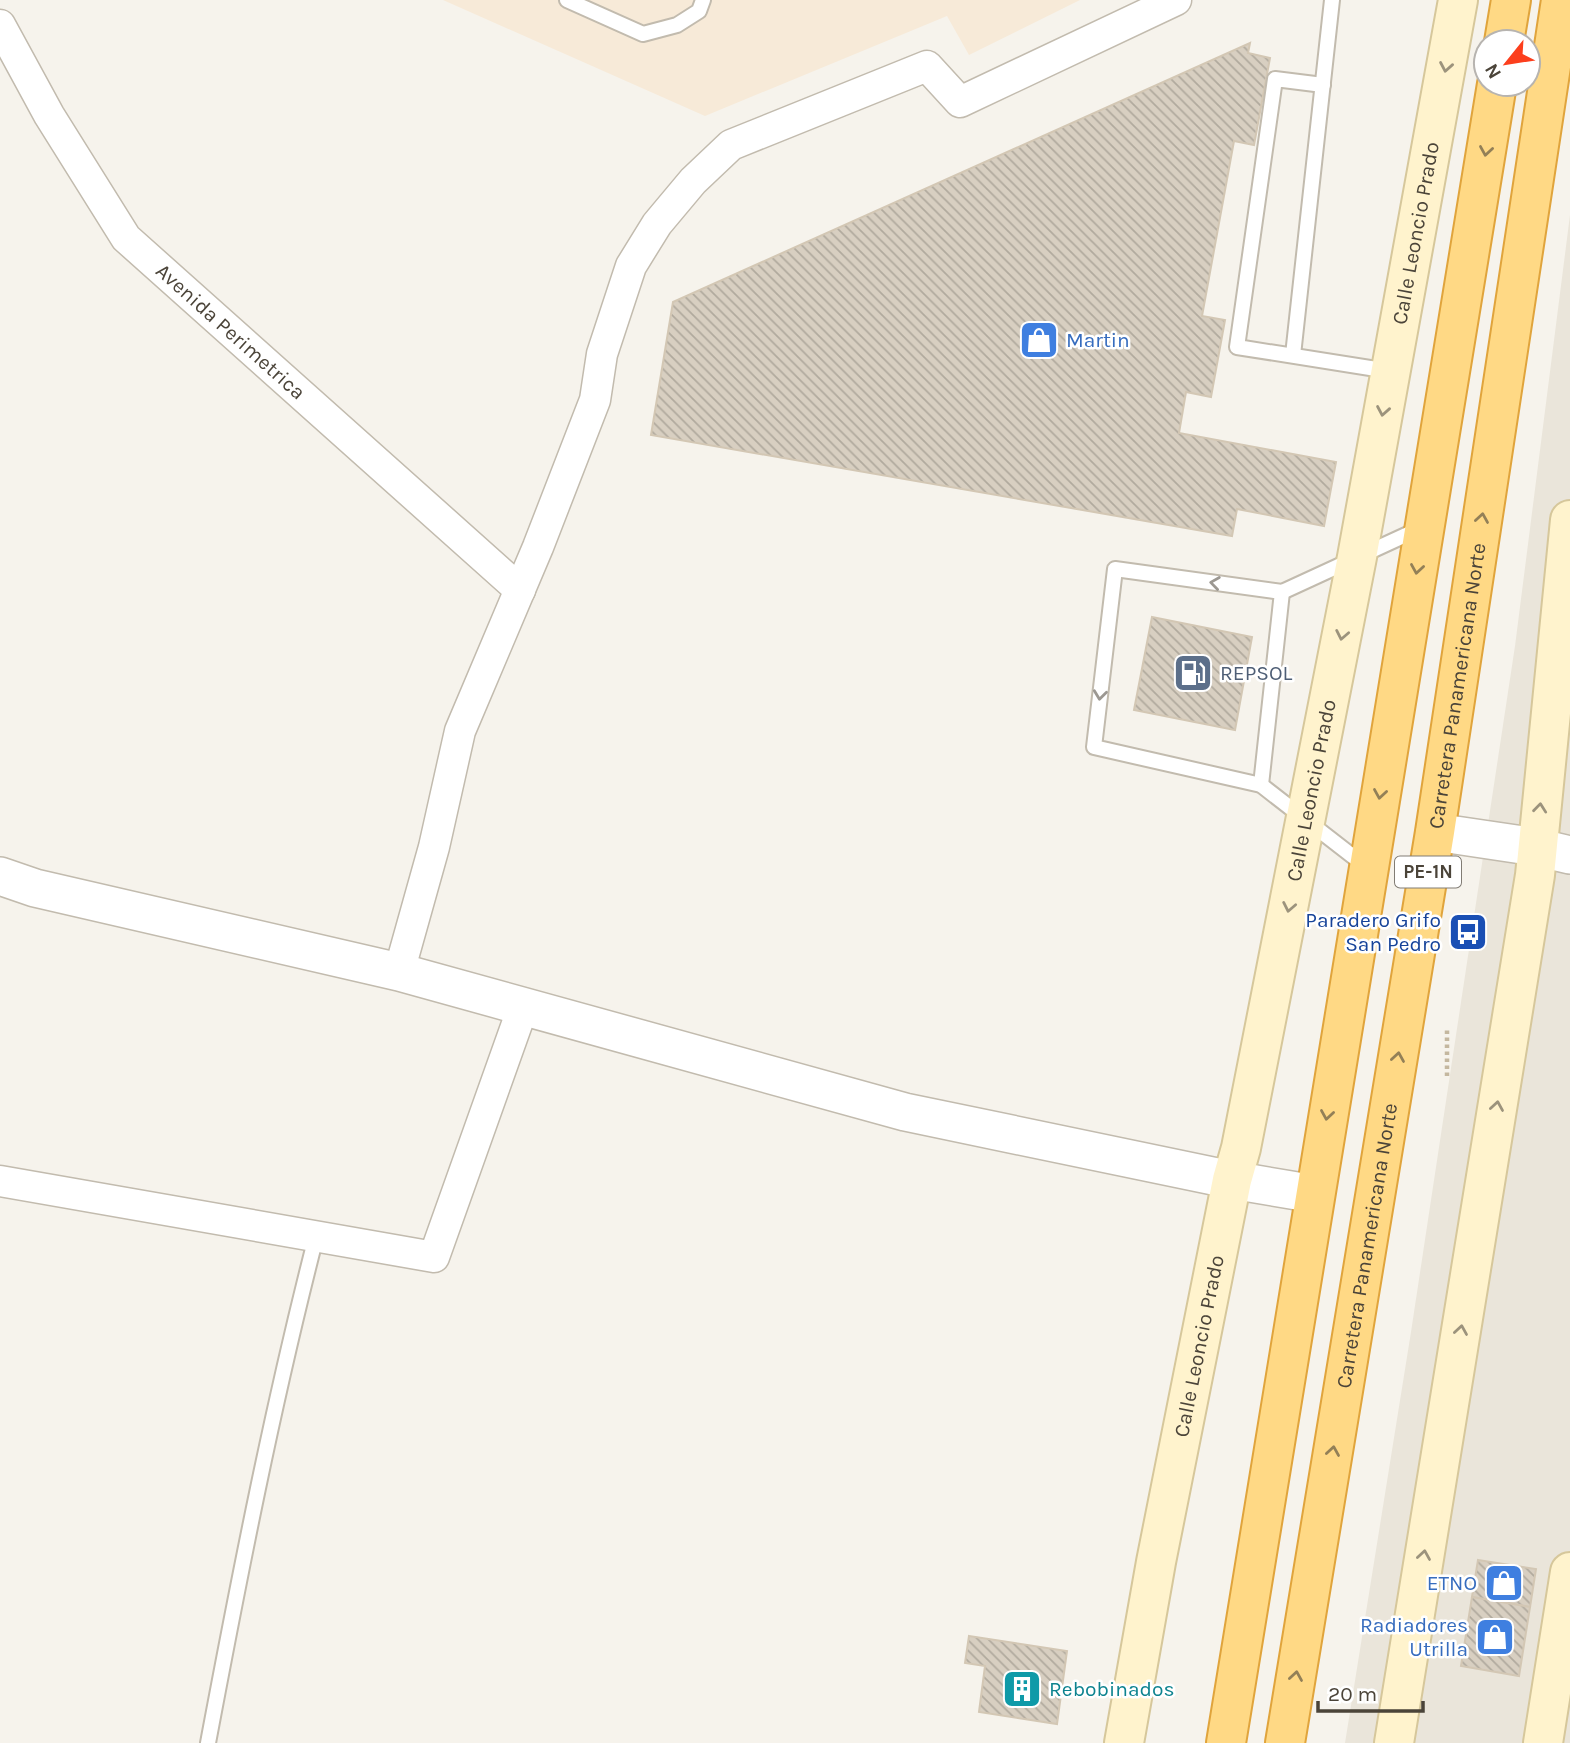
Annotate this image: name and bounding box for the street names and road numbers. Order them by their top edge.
street label: Calle Leoncio Prado [1387,140,1444,326]
street label: Avenida Perimetrica [151,259,310,404]
street label: Carretera Panamericana Norte [1424,541,1491,831]
street label: Calle Leoncio Prado [1282,697,1341,883]
road number: PE-1N [1395,856,1461,888]
street label: Carretera Panamericana Norte [1332,1101,1402,1390]
street label: Calle Leoncio Prado [1169,1253,1229,1439]

